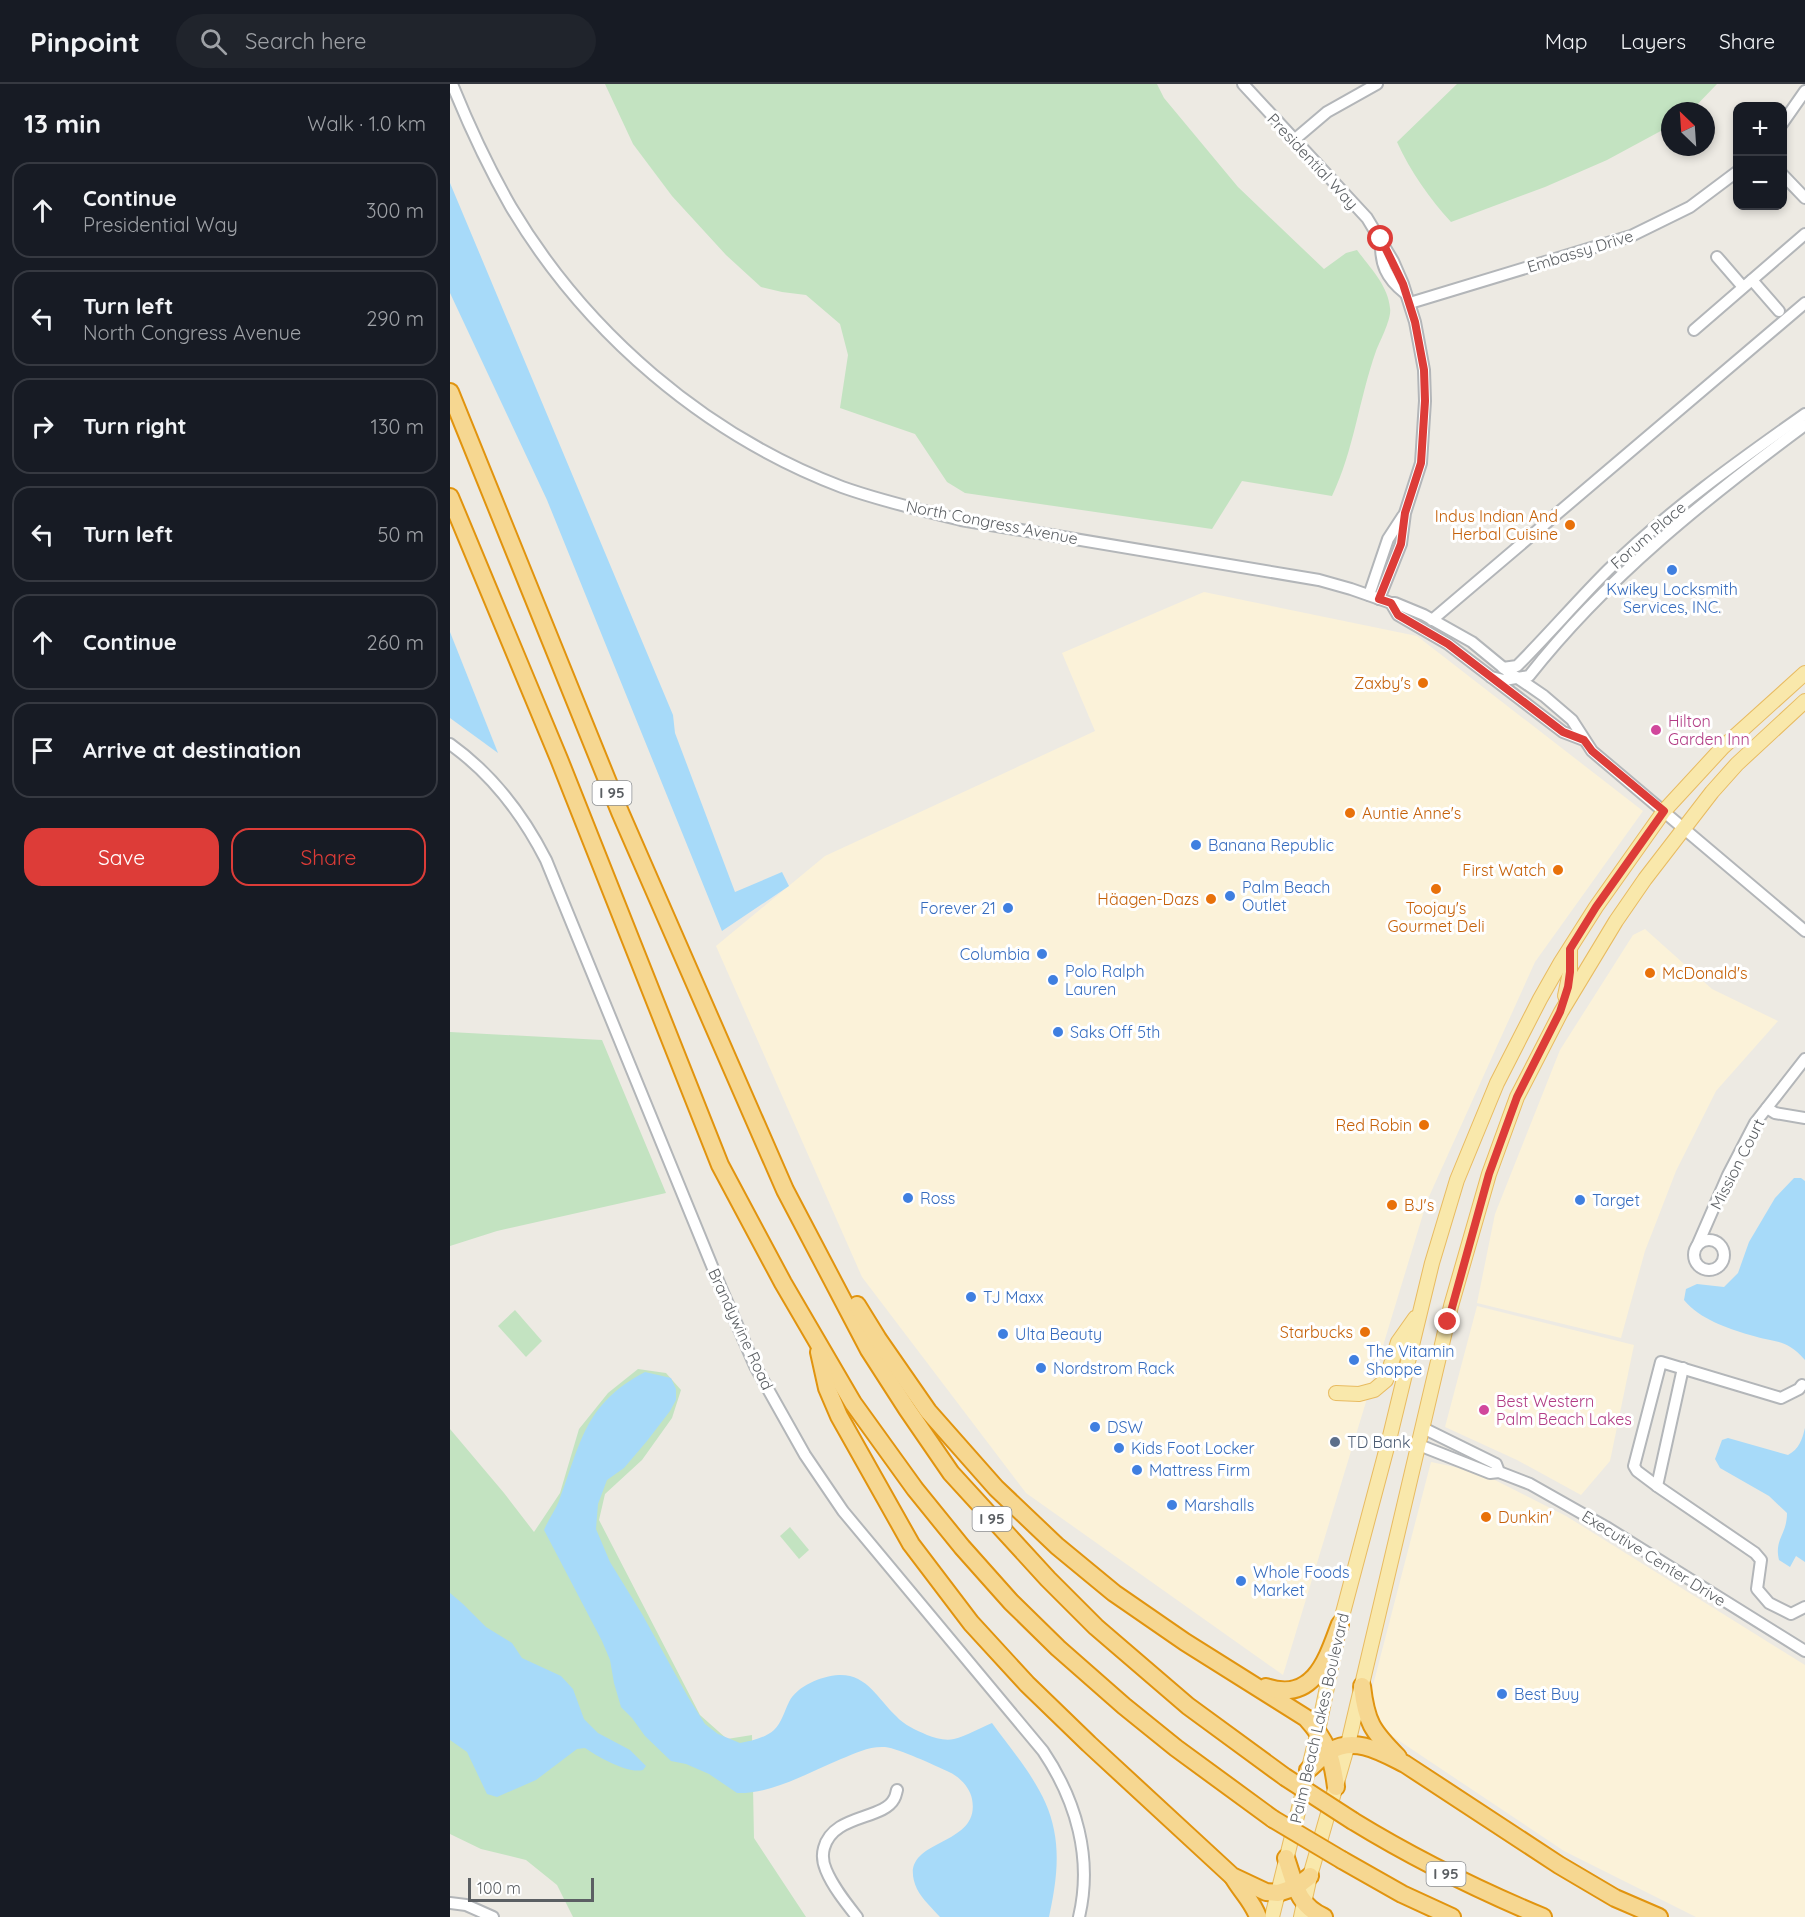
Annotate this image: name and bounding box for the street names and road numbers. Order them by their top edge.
street label: Presidential Way [1263,109,1363,213]
street label: Embassy Drive [1524,225,1636,277]
street label: North Congress Avenue [904,496,1080,548]
street label: Forum Place [1606,497,1690,573]
road number: I 95 [592,781,632,805]
street label: Mission Court [1706,1115,1768,1213]
street label: Brandywine Road [704,1265,778,1393]
street label: Executive Center Drive [1578,1506,1730,1610]
road number: I 95 [972,1507,1012,1531]
street label: Palm Beach Lakes Boulevard [1285,1611,1353,1825]
road number: I 95 [1426,1862,1466,1886]

